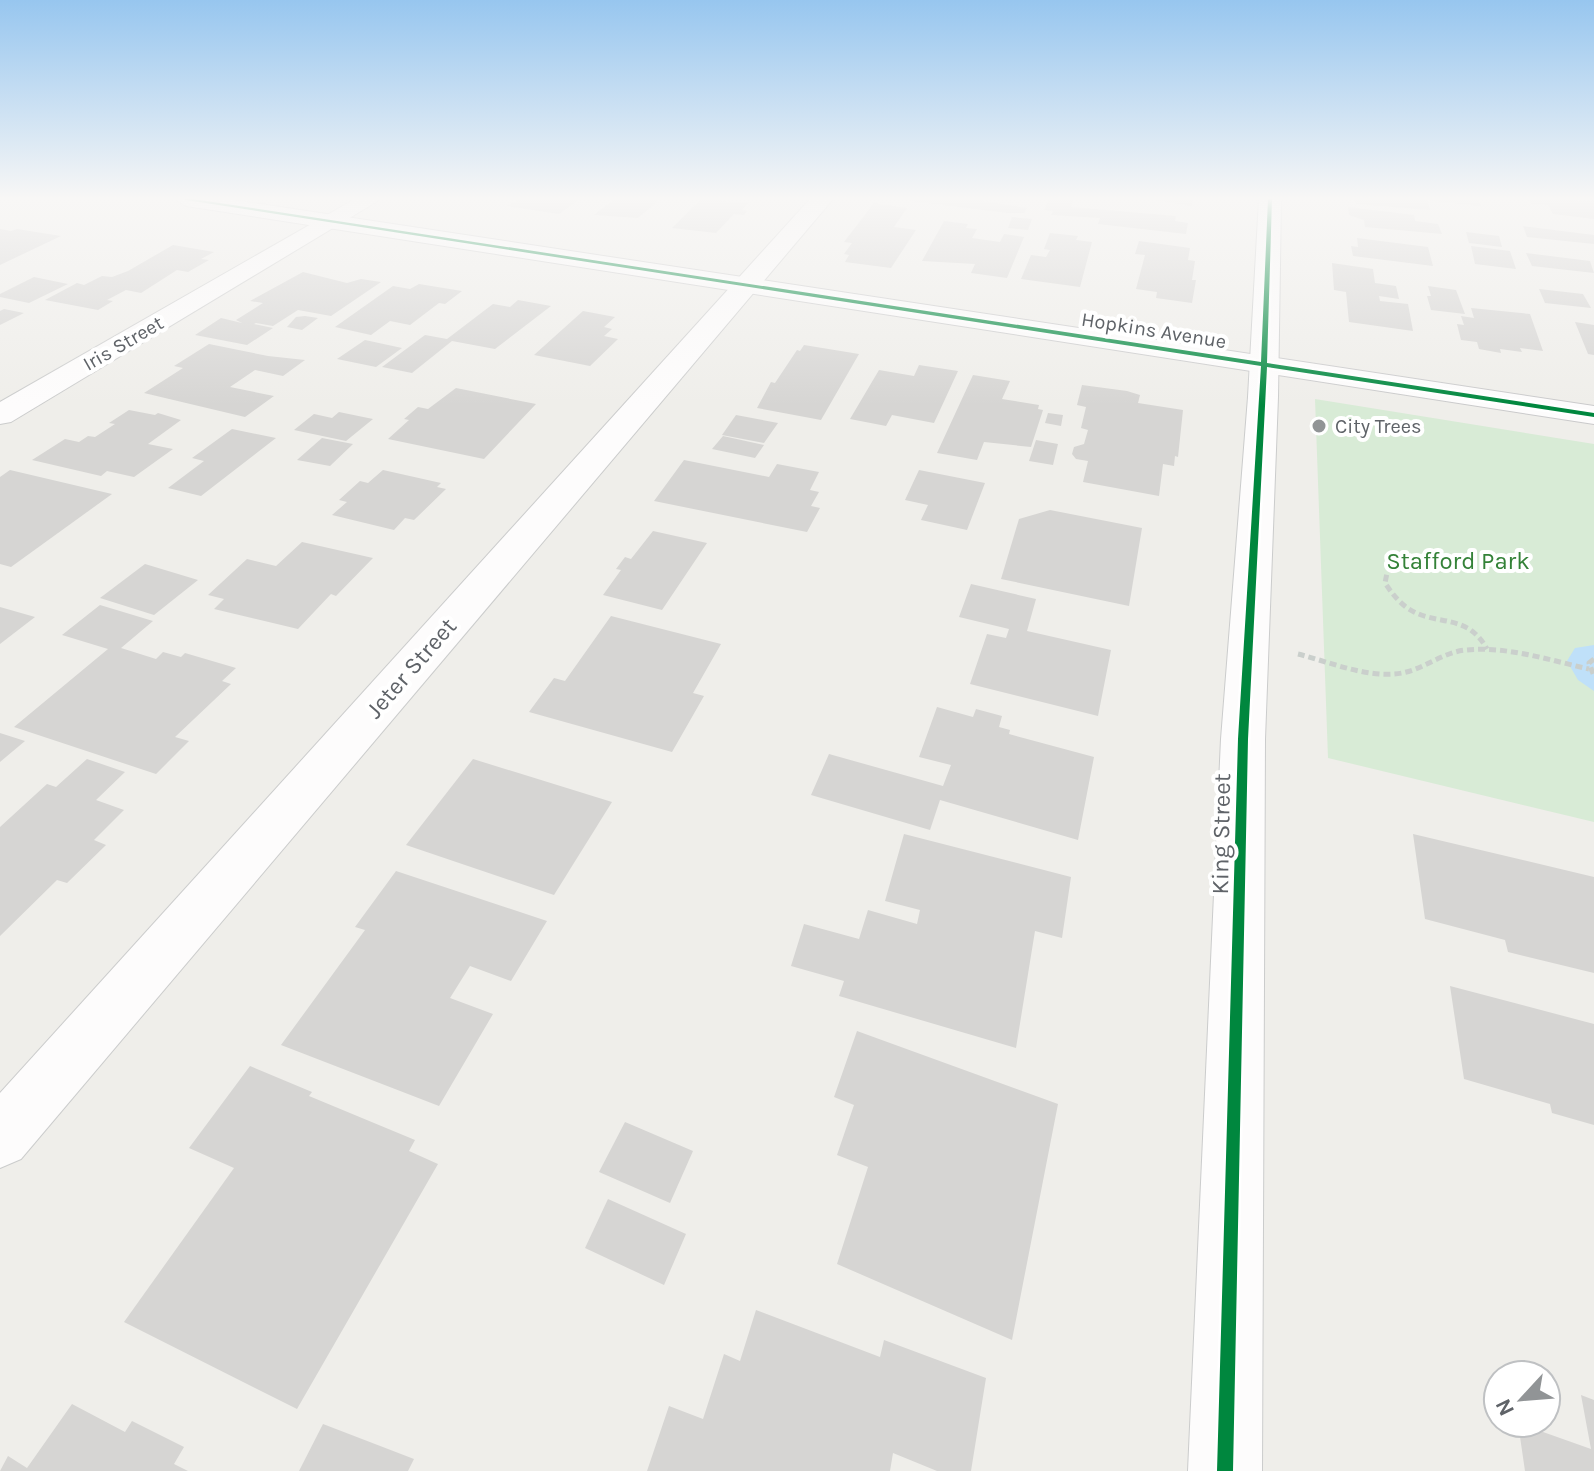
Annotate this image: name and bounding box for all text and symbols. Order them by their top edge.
street label: Hopkins Avenue [1080,308,1228,353]
street label: Iris Street [79,311,168,376]
place label: City Trees [1335,415,1422,438]
marker: City Trees [1310,417,1328,435]
park label: Stafford Park [1386,547,1530,575]
street label: Jeter Street [360,612,462,724]
street label: King Street [1206,773,1236,895]
north arrow [1482,1359,1562,1439]
text: N [1490,1395,1520,1420]

